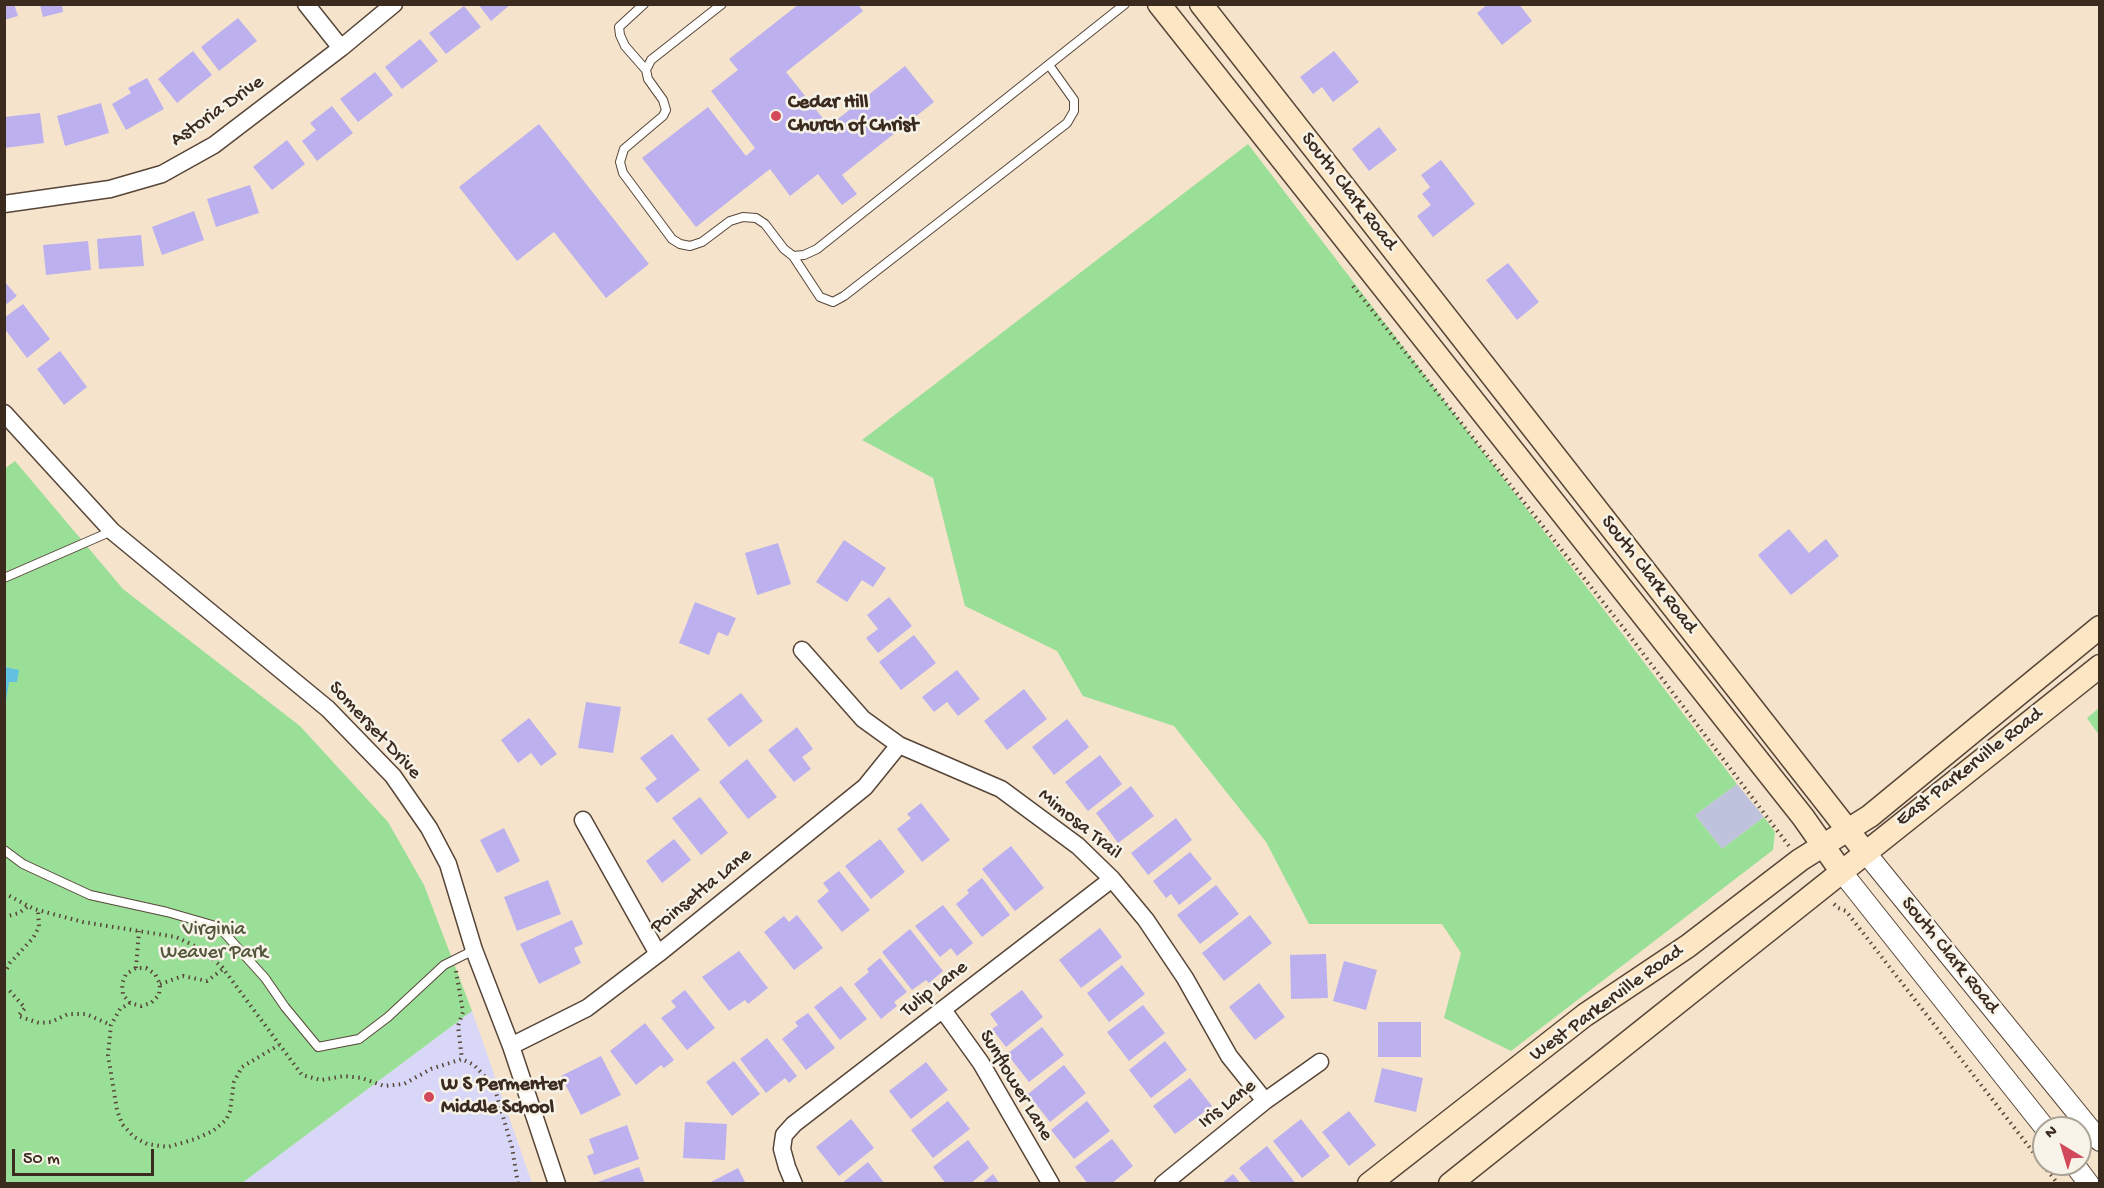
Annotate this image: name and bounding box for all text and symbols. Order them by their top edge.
street label: Astoria Drive [167,71,269,153]
place label: Cedar Hill Church of Christ [788,92,918,139]
marker: Cedar Hill Church of Christ [769,109,783,123]
street label: South Clark Road [1294,128,1402,256]
street label: South Clark Road [1594,511,1702,639]
street label: Somerset Drive [322,677,426,785]
street label: East Parkerville Road [1892,703,2048,833]
street label: Mimosa Trail [1032,784,1126,866]
street label: Poinsetta Lane [647,844,757,940]
street label: South Clark Road [1895,893,2003,1019]
park label: Virginia Weaver Park [160,919,268,966]
street label: West Parkerville Road [1526,940,1688,1068]
street label: Tulip Lane [897,956,973,1024]
street label: Sunflower Lane [973,1026,1057,1146]
place label: W S Permenter Middle School [441,1074,565,1121]
street label: Iris Lane [1194,1075,1262,1135]
marker: W S Permenter Middle School [422,1090,436,1104]
north arrow [2032,1116,2092,1176]
text: N [2042,1122,2062,1144]
scale bar [15,1137,158,1175]
text: 50 m [23,1149,60,1170]

